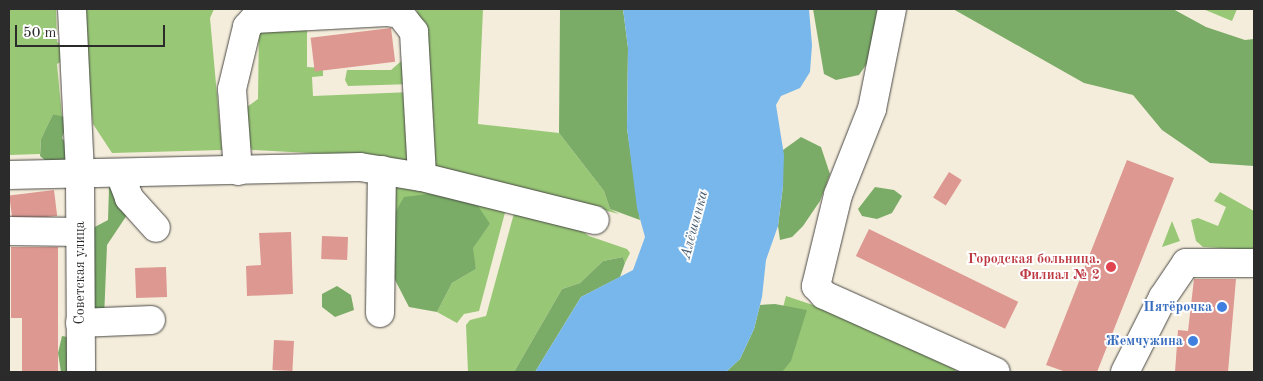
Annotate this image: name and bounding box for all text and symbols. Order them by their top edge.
scale bar [18,15,168,47]
text: 50 m [23,26,57,41]
water label: Алёшинка [677,189,713,261]
street label: Советская улица [72,221,88,325]
place label: Городская больница. Филиал № 2 [968,251,1100,284]
marker: Городская больница. Филиал № 2 [1104,260,1118,274]
place label: Пятёрочка [1143,299,1212,315]
marker: Пятёрочка [1216,301,1228,313]
place label: Жемчужина [1106,333,1183,349]
marker: Жемчужина [1187,335,1199,347]

